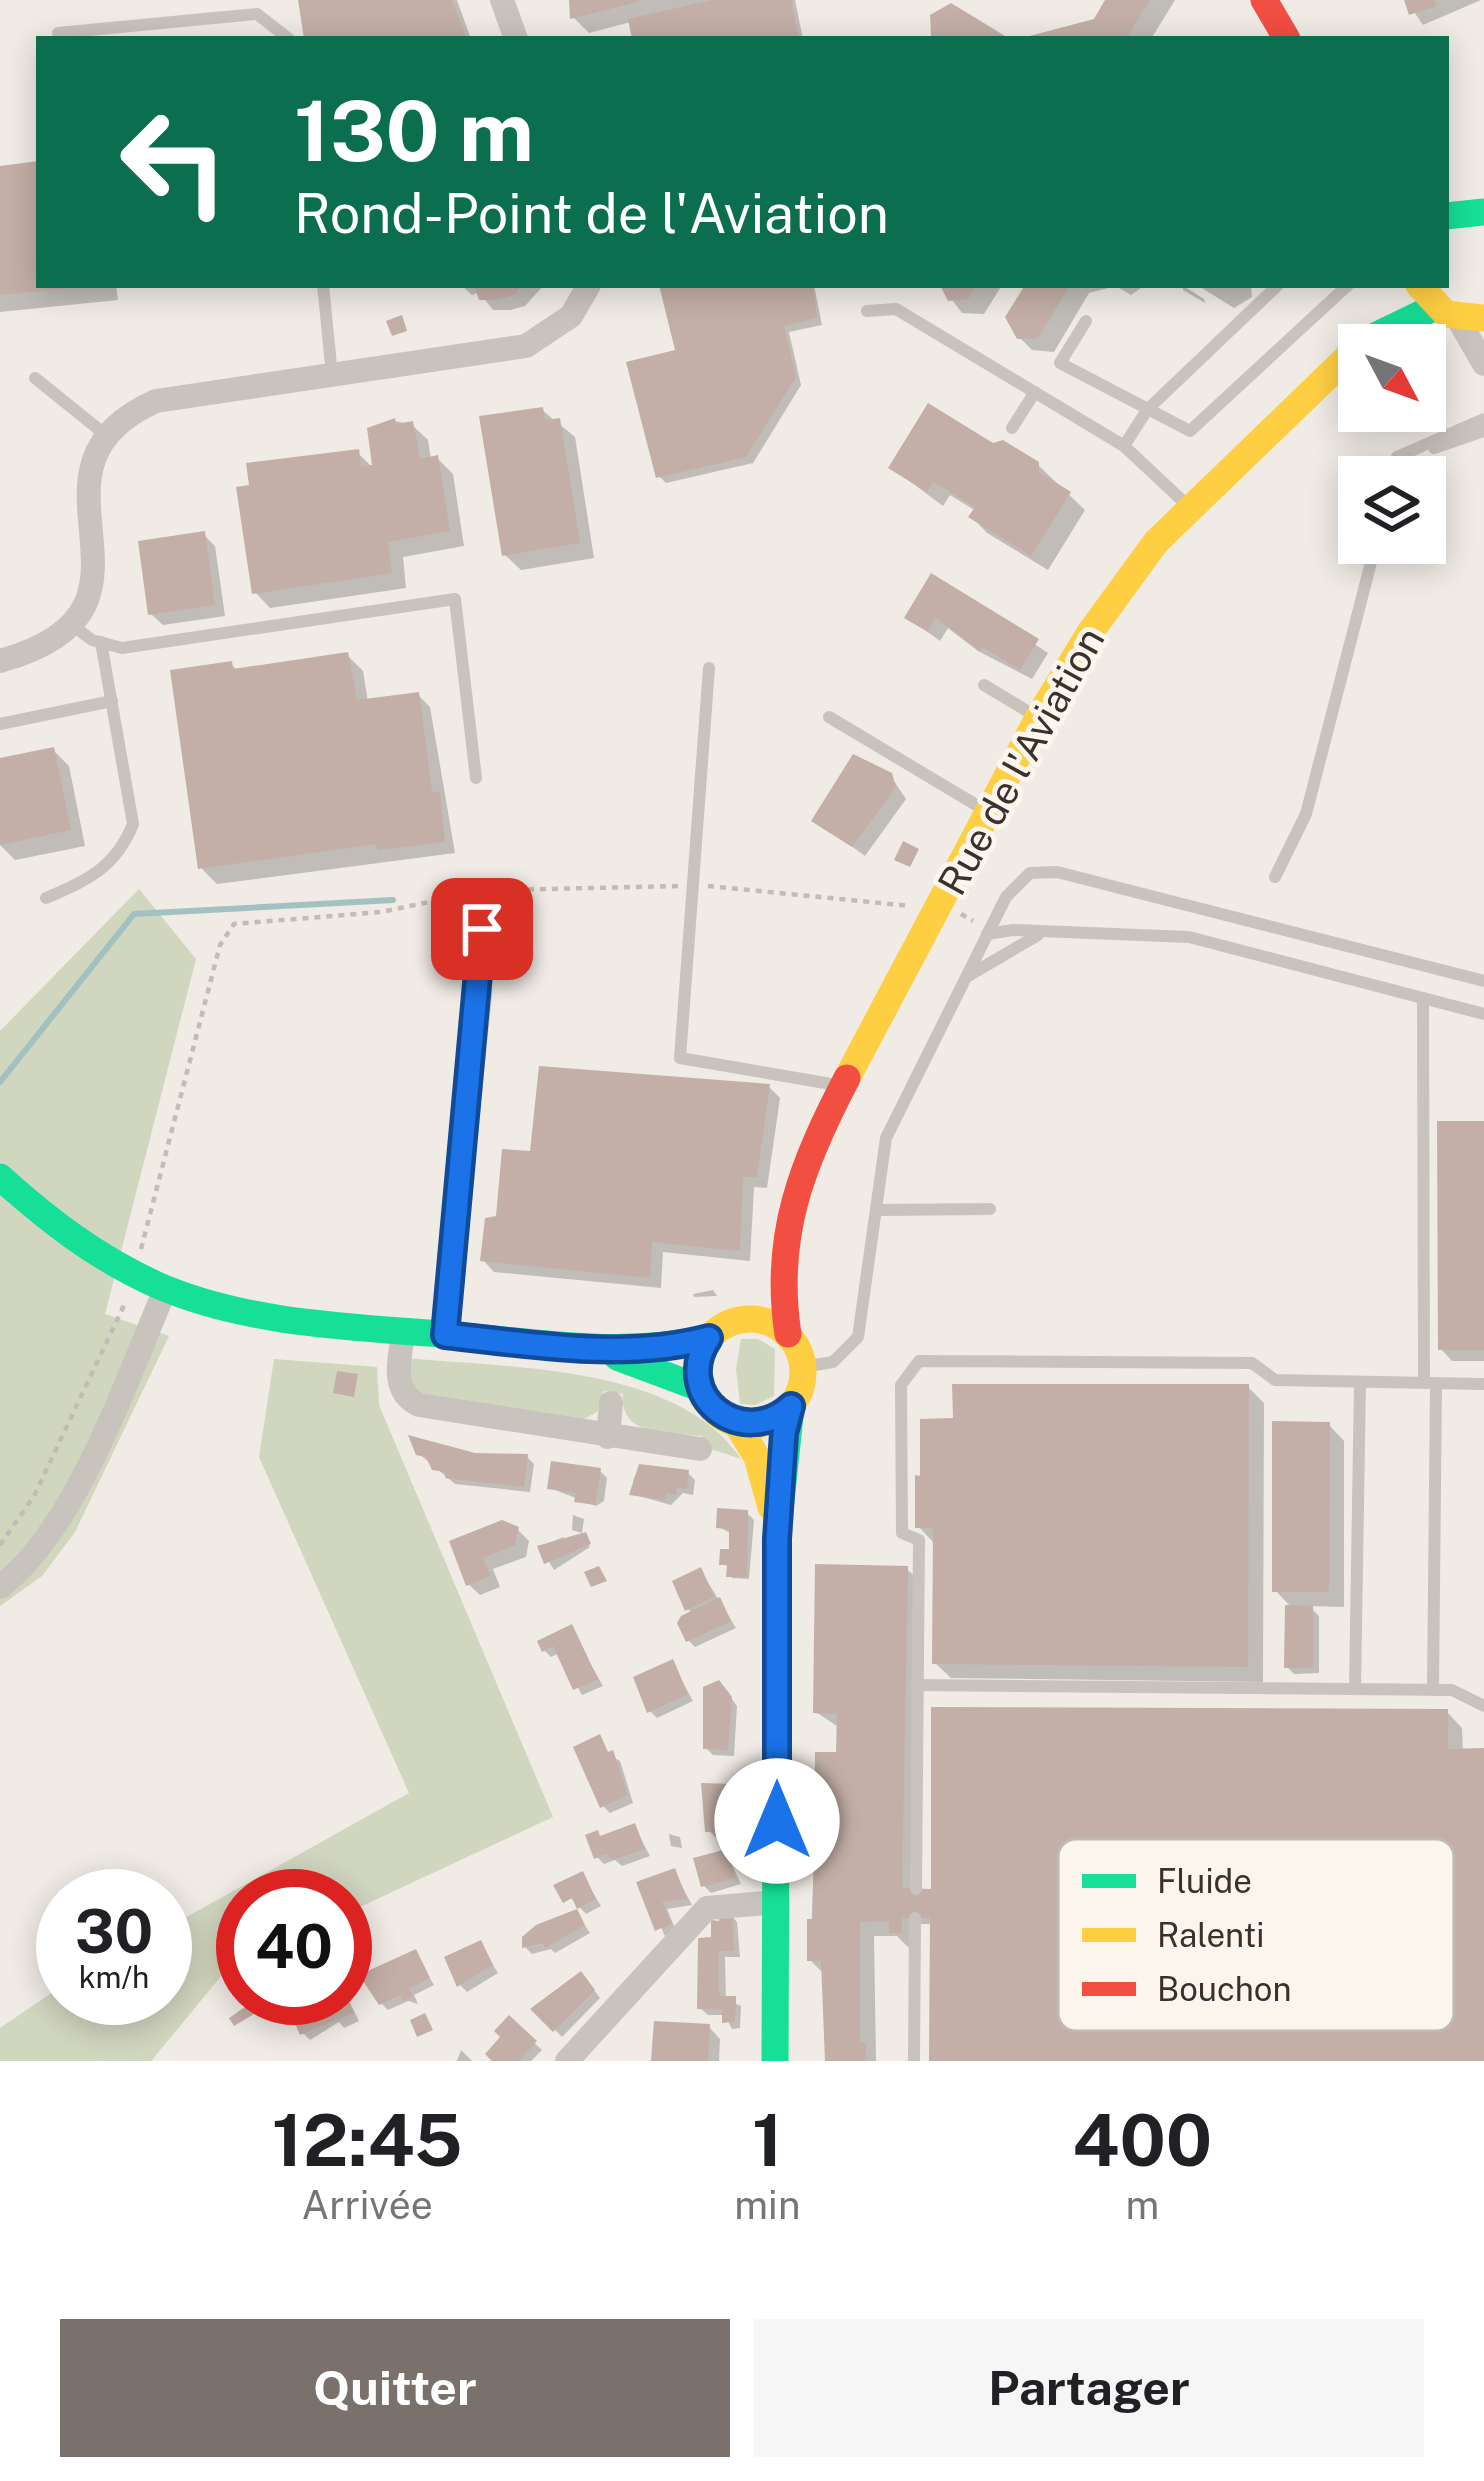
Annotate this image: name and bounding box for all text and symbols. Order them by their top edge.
text: 130 m [294,81,534,180]
icon: left [96,84,252,240]
text: Rond-Point de l'Aviation [294,182,889,245]
north arrow [1338,324,1446,432]
map controls [1338,324,1446,564]
button: layers [1338,456,1446,564]
street label: Rue de l'Aviation [928,619,1114,903]
pin [431,878,533,980]
icon: arrive [449,896,515,962]
position arrow [714,1758,840,1884]
legend [1058,1839,1454,2031]
text: Fluide [1157,1862,1252,1900]
speed limit sign: 40 [216,1869,372,2025]
text: 30 [75,1896,153,1967]
text: Ralenti [1157,1916,1264,1954]
text: km/h [79,1959,149,1995]
text: Bouchon [1157,1970,1291,2008]
text: 12:45 [272,2098,463,2182]
text: 1 [752,2098,783,2182]
text: 400 [1072,2098,1212,2182]
text: Arrivée [302,2182,433,2228]
text: min [734,2182,801,2228]
text: m [1125,2182,1159,2228]
button: Quitter [60,2319,730,2457]
button: Partager [754,2319,1424,2457]

